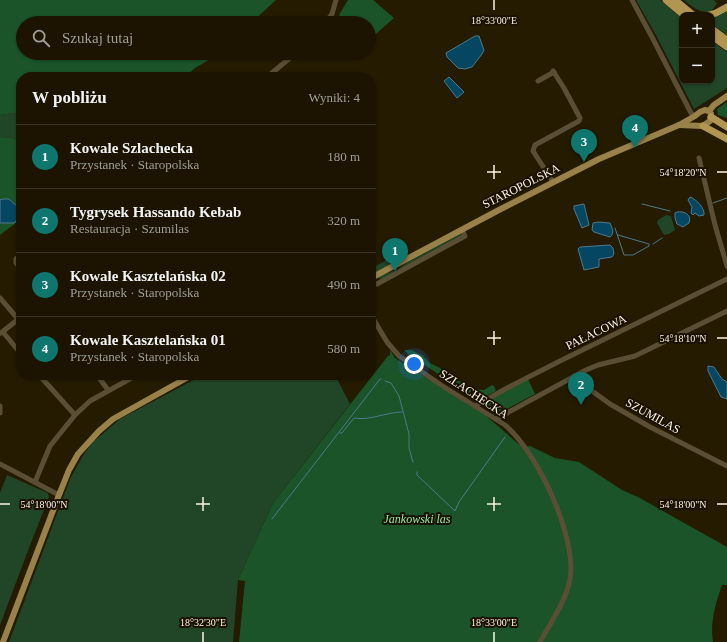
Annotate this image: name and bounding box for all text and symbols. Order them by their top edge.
map controls [679,12,715,84]
button: + [679,12,715,48]
text: 18°33'00"E [471,15,517,26]
search box [16,16,376,60]
icon: search [30,27,52,49]
text: Szukaj tutaj [62,30,133,46]
button: − [679,48,715,84]
text: W pobliżu [32,88,107,107]
text: Wyniki: 4 [308,90,360,105]
pin: 4 [622,115,648,148]
pin: 3 [571,129,597,162]
text: Kowale Szlachecka [70,140,193,156]
text: 1 [42,149,48,164]
text: 180 m [327,149,360,164]
text: Przystanek · Staropolska [70,157,199,172]
street label: STAROPOLSKA [480,160,562,212]
text: 54°18'20"N [659,167,707,178]
text: Tygrysek Hassando Kebab [70,204,241,220]
text: 2 [42,213,48,228]
text: 320 m [327,213,360,228]
text: Restauracja · Szumilas [70,221,189,236]
pin: 1 [382,238,408,271]
text: Kowale Kasztelańska 02 [70,268,226,284]
text: 3 [42,277,48,292]
text: 490 m [327,277,360,292]
text: Przystanek · Staropolska [70,285,199,300]
street label: PAŁACOWA [563,311,629,353]
text: Kowale Kasztelańska 01 [70,332,226,348]
text: 54°18'10"N [659,333,707,344]
text: 4 [42,341,48,356]
text: 580 m [327,341,360,356]
text: Przystanek · Staropolska [70,349,199,364]
your location [404,354,424,374]
street label: SZLACHECKA [437,367,511,422]
pin: 2 [568,372,594,405]
street label: SZUMILAS [623,395,683,437]
text: 54°18'00"N [20,499,68,510]
text: 54°18'00"N [659,499,707,510]
park label: Jankowski las [384,512,451,526]
text: 18°32'30"E [180,617,226,628]
text: 18°33'00"E [471,617,517,628]

